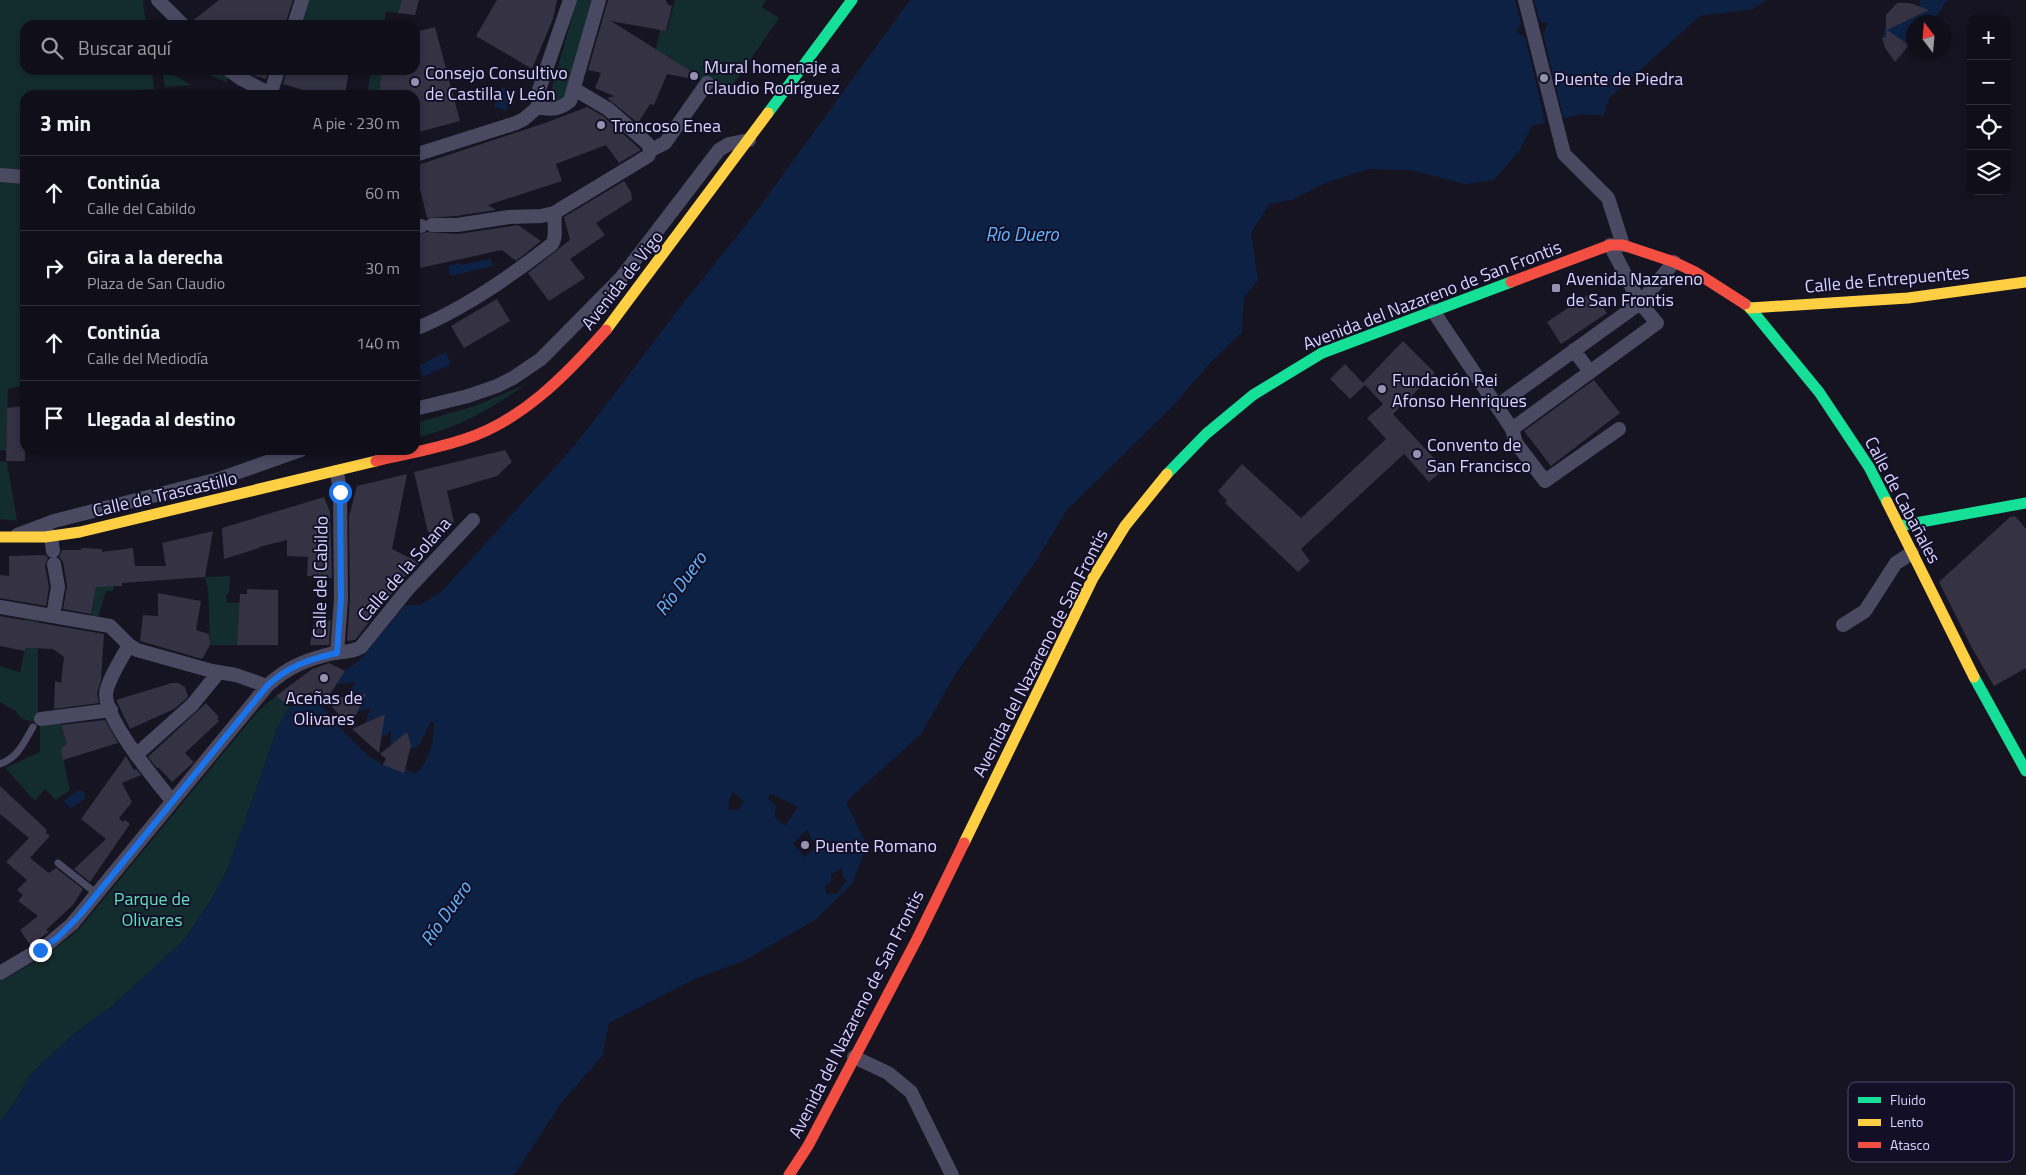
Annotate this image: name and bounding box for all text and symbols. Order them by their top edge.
north arrow [1906,15,1951,60]
map controls [1966,15,2011,195]
button: + [1966,15,2011,60]
search box [20,20,420,75]
text: Buscar aquí [78,33,171,62]
icon: search [38,34,66,62]
place label: Mural homenaje a Claudio Rodríguez [704,53,840,101]
place label: Consejo Consultivo de Castilla y León [425,59,568,107]
button: − [1966,60,2011,105]
place label: Puente de Piedra [1554,65,1683,92]
marker: Mural homenaje a Claudio Rodríguez [688,70,700,82]
marker: Puente de Piedra [1538,72,1550,84]
marker: Consejo Consultivo de Castilla y León [409,76,421,88]
button: locate [1966,105,2011,150]
text: 3 min [40,107,91,139]
text: A pie · 230 m [313,111,400,135]
place label: Troncoso Enea [611,112,721,139]
marker: Troncoso Enea [595,119,607,131]
button: layers [1966,150,2011,195]
text: Continúa [87,167,160,196]
icon: ahead [40,179,68,207]
text: 60 m [365,181,400,205]
text: Calle del Cabildo [87,196,196,220]
water label: Río Duero [985,219,1059,248]
street label: Avenida de Vigo [574,224,670,336]
street label: Avenida del Nazareno de San Frontis [1299,233,1565,357]
text: Gira a la derecha [87,242,223,271]
icon: right [40,254,68,282]
text: 30 m [365,256,400,280]
street label: Calle de Entrepuentes [1803,258,1971,300]
place label: Avenida Nazareno de San Frontis [1566,265,1703,313]
text: Plaza de San Claudio [87,271,225,295]
marker: Avenida Nazareno de San Frontis [1550,282,1562,294]
text: Continúa [87,317,160,346]
icon: ahead [40,329,68,357]
text: 140 m [356,331,400,355]
text: Calle del Mediodía [87,346,208,370]
place label: Fundación Rei Afonso Henriques [1392,366,1527,414]
marker: Fundación Rei Afonso Henriques [1376,383,1388,395]
icon: arrive [40,404,68,432]
text: Llegada al destino [87,404,236,433]
place label: Convento de San Francisco [1427,431,1531,479]
street label: Calle de Cabañales [1858,432,1948,568]
marker: Convento de San Francisco [1411,448,1423,460]
street label: Calle de Trascastillo [90,464,240,524]
route start [329,481,352,504]
street label: Calle de la Solana [351,511,457,627]
street label: Calle del Cabildo [305,516,335,638]
street label: Avenida del Nazareno de San Frontis [965,524,1115,782]
water label: Río Duero [647,544,714,621]
marker: Aceñas de Olivares [318,672,330,684]
place label: Aceñas de Olivares [285,684,363,732]
place label: Puente Romano [815,832,937,859]
marker: Puente Romano [799,839,811,851]
water label: Río Duero [412,874,478,951]
park label: Parque de Olivares [114,885,190,933]
street label: Avenida del Nazareno de San Frontis [781,885,931,1143]
route end [29,939,52,962]
legend [1848,1082,2014,1162]
text: Fluido [1890,1089,1926,1110]
text: Lento [1890,1111,1924,1132]
text: Atasco [1890,1134,1930,1155]

